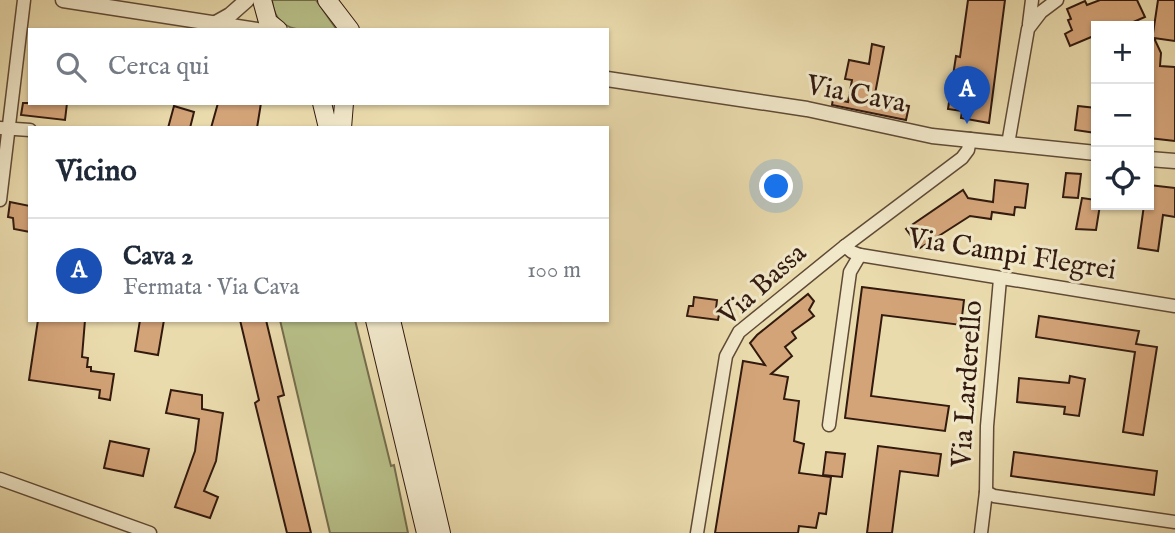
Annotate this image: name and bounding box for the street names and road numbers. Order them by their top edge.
street label: Via Cava [802,68,909,122]
street label: Via Campi Flegrei [904,221,1119,289]
street label: Via Bassa [711,236,815,334]
street label: Via Larderello [945,299,991,470]

